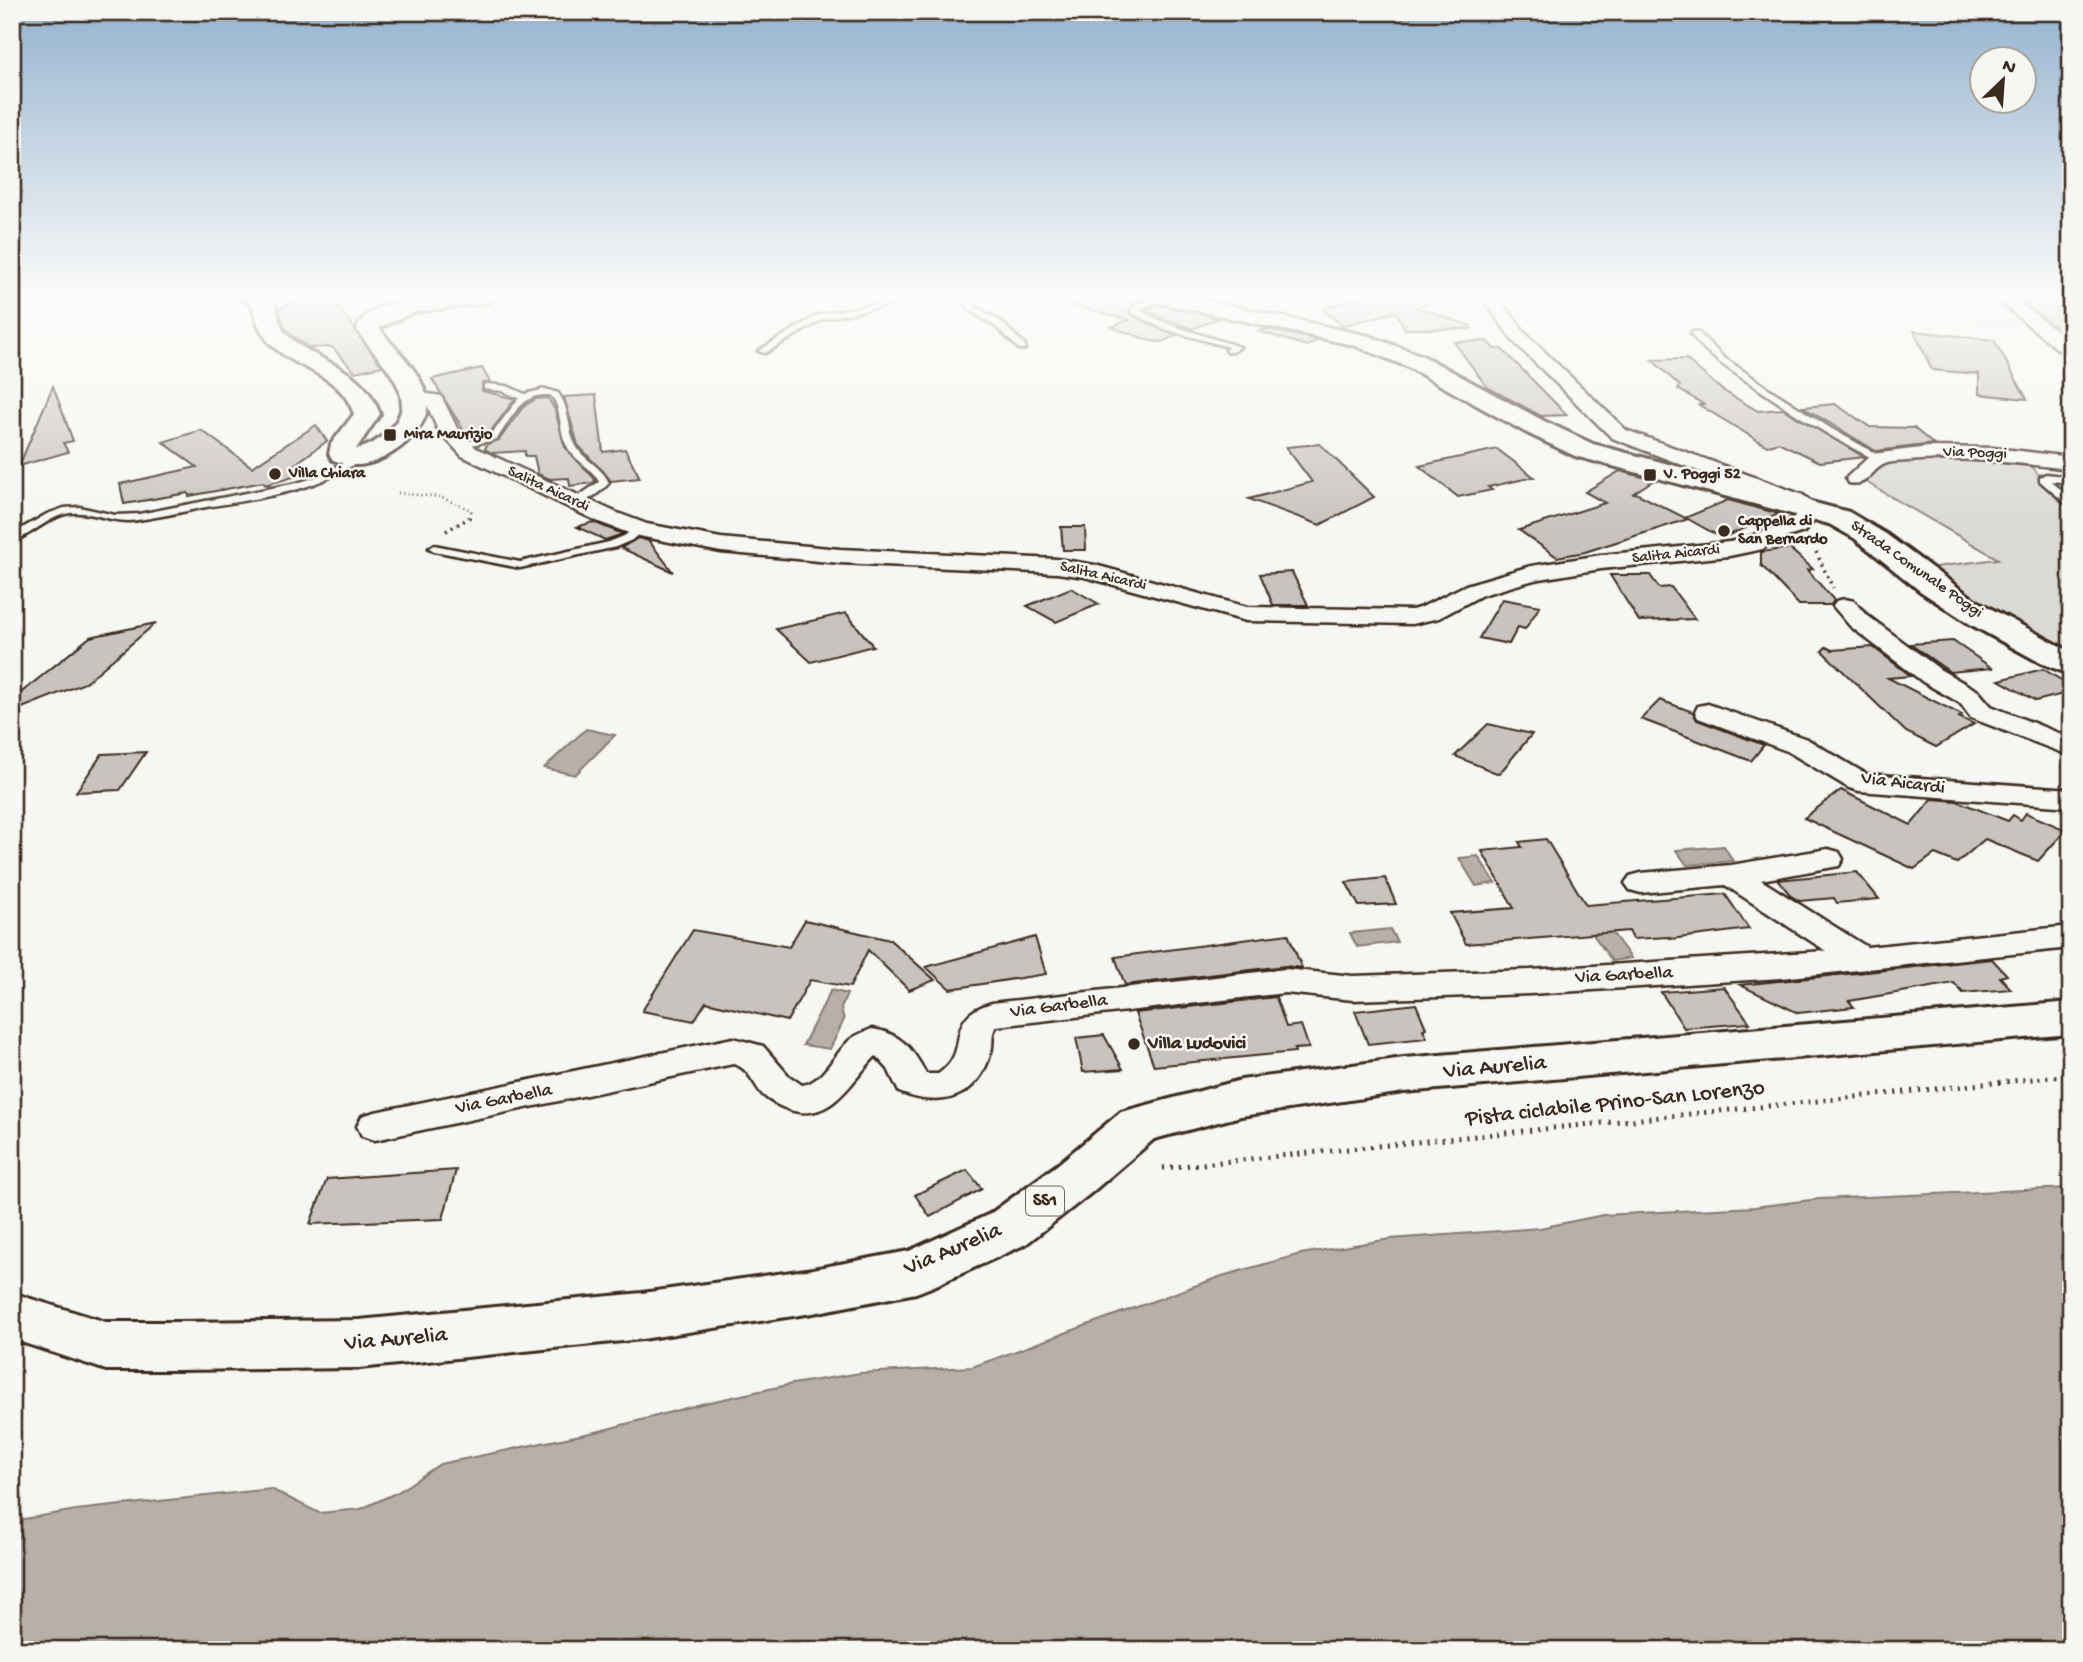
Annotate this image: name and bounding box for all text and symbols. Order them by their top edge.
north arrow [1968,46,2038,116]
text: N [1998,55,2019,81]
place label: Mira Maurizio [404,426,493,445]
marker: Mira Maurizio [382,427,398,443]
street label: Via Poggi [1942,443,2007,465]
street label: Salita Aicardi [504,463,592,517]
place label: Villa Chiara [288,465,366,484]
marker: Villa Chiara [267,466,283,482]
place label: V. Poggi 52 [1663,466,1741,485]
marker: V. Poggi 52 [1642,467,1658,483]
place label: Cappella di San Bernardo [1737,513,1828,550]
street label: Strada Comunale Poggi [1846,517,1986,623]
marker: Cappella di San Bernardo [1716,523,1732,539]
street label: Salita Aicardi [1631,541,1721,569]
street label: Salita Aicardi [1058,558,1148,596]
street label: Via Aicardi [1859,767,1946,801]
street label: Via Garbella [1574,962,1675,990]
street label: Via Garbella [1008,989,1110,1024]
place label: Villa Ludovici [1147,1033,1246,1056]
marker: Villa Ludovici [1126,1036,1142,1052]
street label: Via Aurelia [1441,1050,1549,1086]
street label: Pista ciclabile Prino-San Lorenzo [1463,1075,1766,1133]
street label: Via Garbella [453,1079,556,1121]
road number: SS1 [1026,1186,1064,1216]
street label: Via Aurelia [899,1217,1007,1283]
street label: Via Aurelia [342,1322,450,1358]

